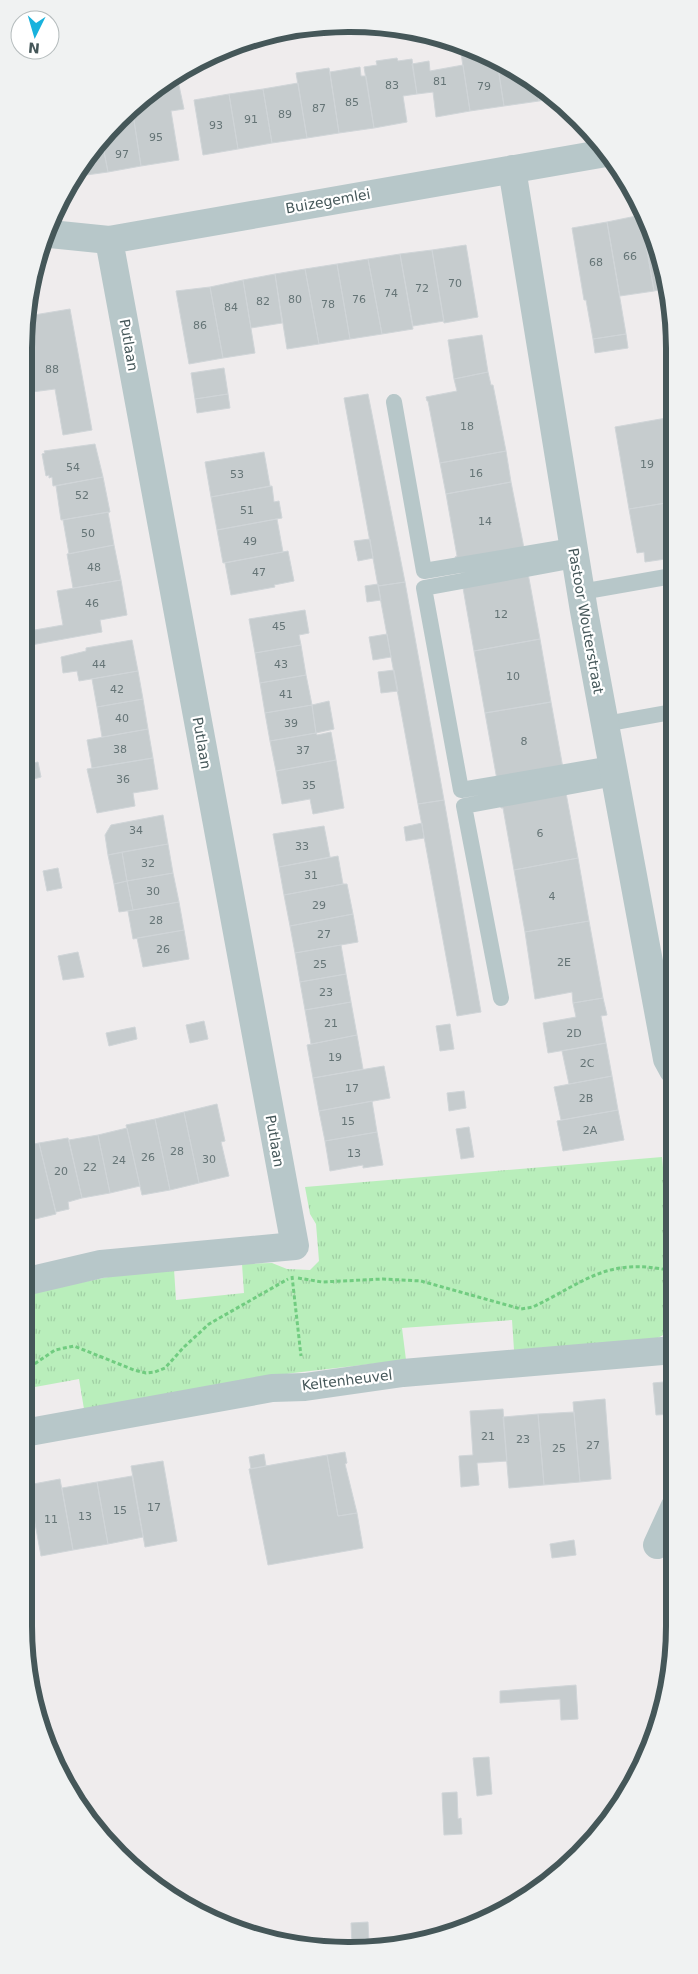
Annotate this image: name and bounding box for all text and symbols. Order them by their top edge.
north arrow [10,10,60,60]
text: N [27,39,40,56]
house number: 81 [433,75,447,88]
house number: 83 [385,79,399,92]
house number: 79 [477,80,491,93]
house number: 85 [345,96,359,109]
house number: 87 [312,102,326,115]
house number: 89 [278,108,292,121]
house number: 91 [244,113,258,126]
house number: 93 [209,119,223,132]
house number: 95 [149,131,163,144]
house number: 97 [115,148,129,161]
street label: Buizegemlei [284,186,372,216]
house number: 66 [623,250,637,263]
house number: 68 [589,256,603,269]
house number: 70 [448,277,462,290]
house number: 72 [415,282,429,295]
house number: 74 [384,287,398,300]
house number: 80 [288,293,302,306]
house number: 76 [352,293,366,306]
house number: 82 [256,295,270,308]
house number: 78 [321,298,335,311]
house number: 84 [224,301,238,314]
street label: Putlaan [117,318,141,372]
house number: 86 [193,319,207,332]
house number: 88 [45,363,59,376]
house number: 18 [460,420,474,433]
house number: 19 [640,458,654,471]
house number: 54 [66,461,80,474]
house number: 16 [469,467,483,480]
house number: 53 [230,468,244,481]
house number: 52 [75,489,89,502]
house number: 51 [240,504,254,517]
house number: 14 [478,515,492,528]
house number: 50 [81,527,95,540]
house number: 49 [243,535,257,548]
street label: Pastoor Wouterstraat [565,547,607,696]
house number: 48 [87,561,101,574]
house number: 47 [252,566,266,579]
house number: 46 [85,597,99,610]
house number: 12 [494,608,508,621]
house number: 45 [272,620,286,633]
house number: 44 [92,658,106,671]
house number: 43 [274,658,288,671]
house number: 10 [506,670,520,683]
house number: 42 [110,683,124,696]
house number: 41 [279,688,293,701]
house number: 40 [115,712,129,725]
street label: Putlaan [190,716,214,770]
house number: 39 [284,717,298,730]
house number: 8 [521,735,528,748]
house number: 38 [113,743,127,756]
house number: 37 [296,744,310,757]
house number: 36 [116,773,130,786]
house number: 35 [302,779,316,792]
house number: 34 [129,824,143,837]
house number: 6 [537,827,544,840]
house number: 33 [295,840,309,853]
house number: 32 [141,857,155,870]
house number: 31 [304,869,318,882]
house number: 30 [146,885,160,898]
house number: 4 [549,890,556,903]
house number: 29 [312,899,326,912]
house number: 28 [149,914,163,927]
house number: 27 [317,928,331,941]
house number: 26 [156,943,170,956]
house number: 2E [557,956,571,969]
house number: 25 [313,958,327,971]
house number: 23 [319,986,333,999]
house number: 21 [324,1017,338,1030]
house number: 2D [566,1027,582,1040]
house number: 19 [328,1051,342,1064]
house number: 2C [580,1057,595,1070]
house number: 17 [345,1082,359,1095]
house number: 2B [579,1092,593,1105]
street label: Putlaan [263,1114,287,1168]
house number: 15 [341,1115,355,1128]
house number: 2A [583,1124,598,1137]
house number: 28 [170,1145,184,1158]
house number: 13 [347,1147,361,1160]
house number: 26 [141,1151,155,1164]
house number: 30 [202,1153,216,1166]
house number: 24 [112,1154,126,1167]
house number: 22 [83,1161,97,1174]
house number: 20 [54,1165,68,1178]
street label: Keltenheuvel [301,1367,393,1393]
house number: 21 [481,1430,495,1443]
house number: 23 [516,1433,530,1446]
house number: 27 [586,1439,600,1452]
house number: 25 [552,1442,566,1455]
house number: 17 [147,1501,161,1514]
house number: 15 [113,1504,127,1517]
house number: 13 [78,1510,92,1523]
house number: 11 [44,1513,58,1526]

